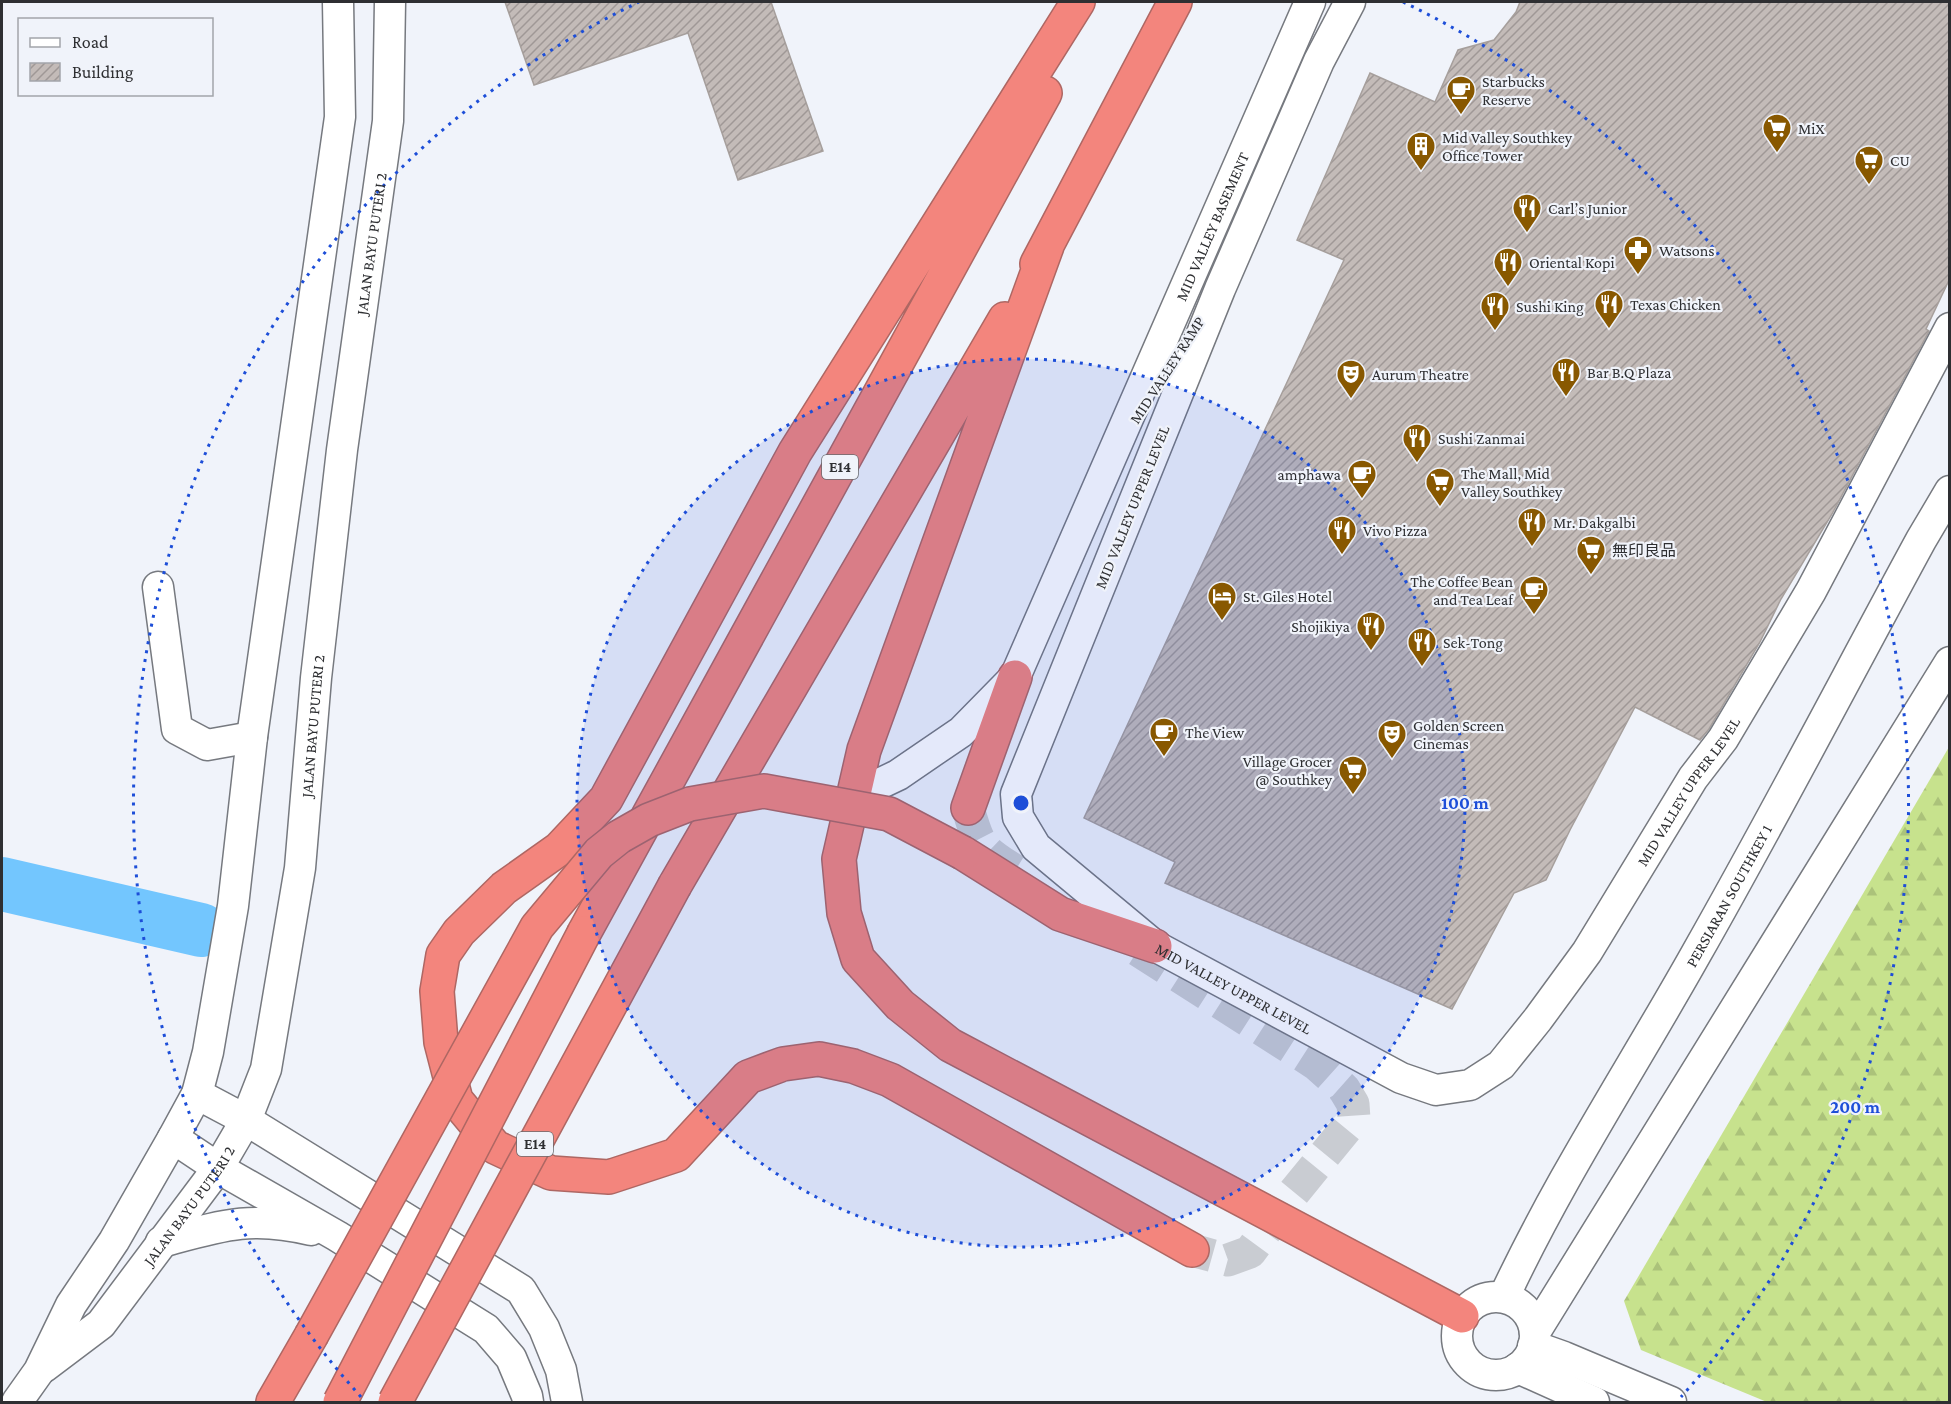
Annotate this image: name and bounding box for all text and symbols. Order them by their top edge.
legend [18,18,213,96]
text: Road [72,32,109,52]
text: Building [72,62,134,82]
place label: Starbucks Reserve [1482,73,1545,108]
cafe icon: Starbucks Reserve [1445,74,1477,116]
supermarket icon: MiX [1761,112,1793,154]
place label: MiX [1798,120,1825,137]
place label: Mid Valley Southkey Office Tower [1442,129,1573,164]
building icon: Mid Valley Southkey Office Tower [1405,130,1437,172]
supermarket icon: CU [1853,144,1885,186]
street label: MID VALLEY BASEMENT [1172,149,1252,303]
place label: CU [1890,152,1910,169]
street label: JALAN BAYU PUTERI 2 [352,171,389,318]
restaurant icon: Carl’s Junior [1511,192,1543,234]
place label: Carl’s Junior [1548,200,1628,218]
pharmacy icon: Watsons [1622,234,1654,276]
place label: Watsons [1659,242,1715,259]
restaurant icon: Oriental Kopi [1492,246,1524,288]
place label: Oriental Kopi [1529,254,1615,272]
restaurant icon: Texas Chicken [1593,288,1625,330]
restaurant icon: Sushi King [1479,290,1511,332]
place label: Texas Chicken [1630,296,1721,313]
place label: Sushi King [1516,298,1584,316]
street label: MID VALLEY RAMP [1126,313,1208,427]
restaurant icon: Bar B.Q Plaza [1550,356,1582,398]
theatre icon: Aurum Theatre [1335,358,1367,400]
place label: Bar B.Q Plaza [1587,364,1672,381]
place label: Aurum Theatre [1372,366,1469,383]
restaurant icon: Sushi Zanmai [1401,422,1433,464]
street label: MID VALLEY UPPER LEVEL [1091,423,1173,591]
place label: Sushi Zanmai [1438,430,1525,447]
road number: E14 [822,455,858,479]
cafe icon: amphawa [1346,458,1378,500]
place label: The Mall, Mid Valley Southkey [1461,465,1563,501]
place label: amphawa [1277,466,1342,484]
supermarket icon: The Mall, Mid Valley Southkey [1424,466,1456,508]
restaurant icon: Mr. Dakgalbi [1516,506,1548,548]
restaurant icon: Vivo Pizza [1326,514,1358,556]
place label: Mr. Dakgalbi [1553,514,1636,532]
place label: Vivo Pizza [1363,522,1428,539]
supermarket icon: 無印良品 [1575,534,1607,576]
place label: 無印良品 [1612,542,1676,559]
place label: The Coffee Bean and Tea Leaf [1410,573,1514,608]
cafe icon: The Coffee Bean and Tea Leaf [1518,574,1550,616]
hotel icon: St. Giles Hotel [1206,580,1238,622]
place label: St. Giles Hotel [1243,588,1332,605]
restaurant icon: Shojikiya [1355,610,1387,652]
place label: Shojikiya [1291,618,1351,636]
restaurant icon: Sek-Tong [1406,626,1438,668]
place label: Sek-Tong [1443,634,1503,652]
street label: JALAN BAYU PUTERI 2 [297,653,327,800]
street label: MID VALLEY UPPER LEVEL [1633,714,1743,869]
cafe icon: The View [1148,716,1180,758]
place label: Golden Screen Cinemas [1413,717,1505,752]
theatre icon: Golden Screen Cinemas [1376,718,1408,760]
place label: The View [1185,724,1244,741]
place label: Village Grocer @ Southkey [1243,753,1333,789]
supermarket icon: Village Grocer @ Southkey [1337,754,1369,796]
centre of rings [1011,793,1031,813]
text: 100 m [1441,793,1489,813]
street label: PERSIARAN SOUTHKEY 1 [1682,822,1775,970]
street label: MID VALLEY UPPER LEVEL [1153,939,1315,1037]
text: 200 m [1830,1097,1881,1117]
road number: E14 [517,1132,553,1156]
street label: JALAN BAYU PUTERI 2 [139,1142,238,1271]

